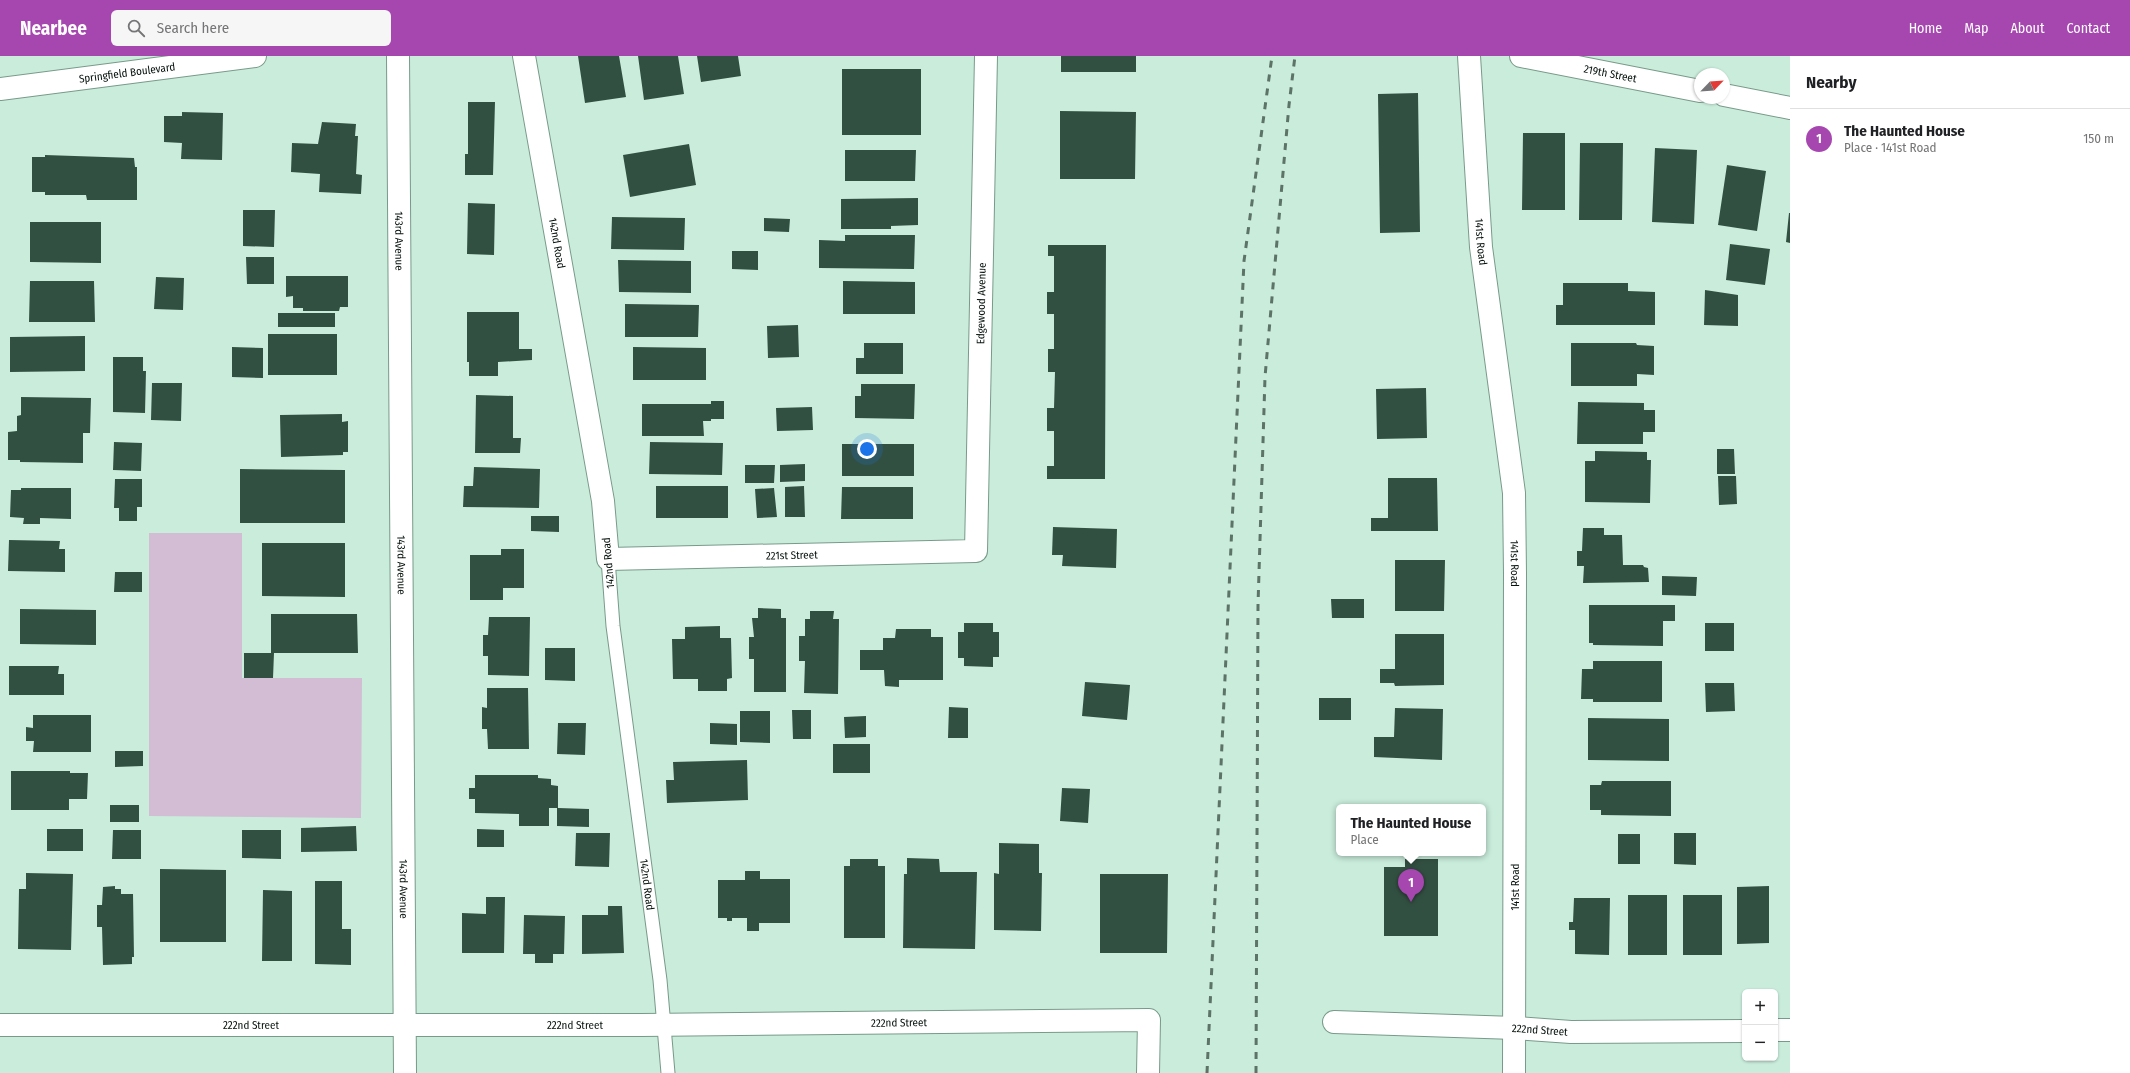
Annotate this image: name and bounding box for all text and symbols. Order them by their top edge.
search box [111,10,391,46]
text: Nearbee [20,17,87,40]
icon: search [125,17,147,39]
text: Search here [157,19,229,37]
text: Home [1909,20,1942,37]
text: Map [1964,20,1988,37]
text: About [2010,20,2045,37]
text: Contact [2067,20,2110,37]
street label: Springfield Boulevard [78,60,176,86]
street label: 219th Street [1583,62,1638,86]
north arrow [1694,68,1730,104]
text: Nearby [1806,72,1857,93]
text: The Haunted House [1844,122,1965,140]
text: 1 [1816,131,1822,146]
text: 150 m [2083,131,2114,146]
text: Place · 141st Road [1844,140,1937,155]
street label: 143rd Avenue [392,211,405,271]
street label: 142nd Road [546,217,568,270]
street label: 141st Road [1472,218,1489,266]
street label: Edgewood Avenue [974,262,989,344]
your location [857,439,877,459]
street label: 143rd Avenue [394,535,408,595]
street label: 142nd Road [600,537,617,589]
street label: 141st Road [1508,540,1521,587]
street label: 221st Street [766,548,818,563]
popup [1336,804,1486,856]
text: The Haunted House [1351,814,1471,832]
text: Place [1351,832,1379,847]
street label: 142nd Road [637,858,657,911]
street label: 143rd Avenue [397,859,410,919]
street label: 141st Road [1509,864,1522,911]
pin: 1 [1398,869,1424,902]
map controls [1742,989,1778,1061]
button: + [1742,989,1778,1025]
street label: 222nd Street [871,1016,927,1030]
street label: 222nd Street [223,1019,279,1032]
street label: 222nd Street [547,1019,603,1032]
street label: 222nd Street [1512,1022,1569,1039]
button: − [1742,1025,1778,1061]

